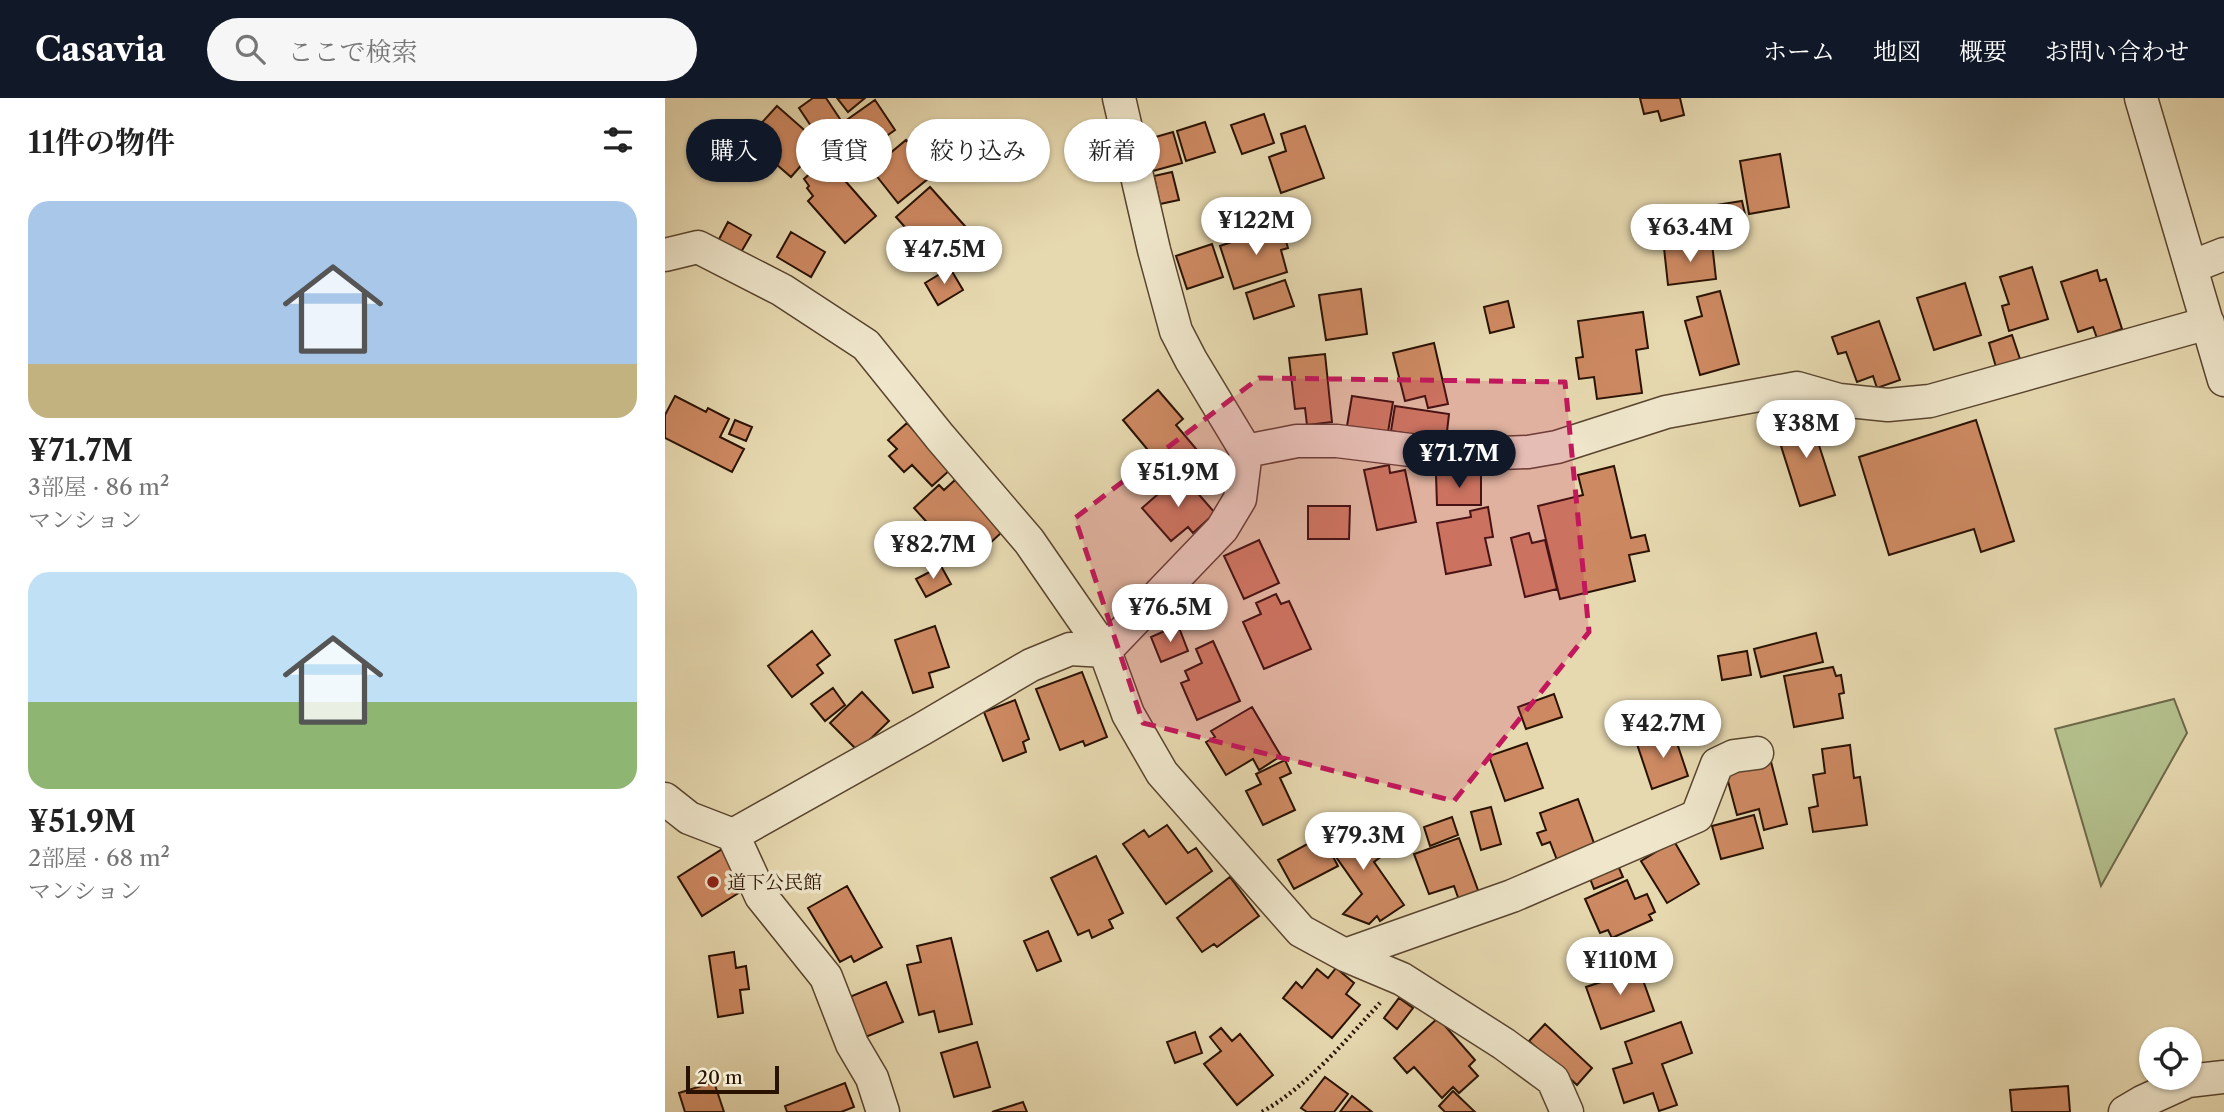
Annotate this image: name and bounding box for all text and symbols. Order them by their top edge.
search box [207,18,697,81]
text: Casavia [35,29,165,70]
icon: search [231,30,269,68]
text: ここで検索 [287,36,417,68]
text: ホーム [1763,37,1835,66]
text: 地図 [1873,37,1921,66]
text: 概要 [1959,37,2007,66]
text: お問い合わせ [2045,37,2189,66]
chip: 購入 [686,119,782,182]
chip: 賃貸 [796,119,892,182]
chip: 絞り込み [906,119,1050,182]
chip: 新着 [1064,119,1160,182]
icon: filters [599,121,637,159]
text: 11件の物件 [28,124,175,161]
pin: ¥122M [1207,198,1305,257]
pin: ¥63.4M [1633,204,1747,264]
text: ¥122M [1217,206,1295,234]
text: ¥63.4M [1647,213,1733,241]
pin: ¥47.5M [887,226,1001,286]
text: ¥47.5M [902,235,986,263]
icon: home [270,246,396,372]
pin: ¥38M [1765,400,1847,460]
text: ¥38M [1772,409,1840,437]
pin: ¥71.7M [1402,430,1516,490]
text: ¥71.7M [28,432,133,469]
text: ¥71.7M [1419,439,1499,467]
pin: ¥51.9M [1121,450,1235,509]
text: ¥51.9M [1137,458,1219,486]
text: 3部屋 · 86 m² [28,473,169,501]
text: マンション [28,506,142,534]
pin: ¥82.7M [876,522,990,581]
text: ¥82.7M [890,530,976,558]
pin: ¥76.5M [1113,584,1227,644]
text: ¥76.5M [1128,593,1212,621]
icon: home [270,617,396,743]
pin: ¥42.7M [1606,700,1720,760]
text: ¥42.7M [1620,709,1706,737]
text: ¥51.9M [28,803,136,840]
pin: ¥79.3M [1306,812,1420,872]
text: ¥79.3M [1321,821,1405,849]
text: 2部屋 · 68 m² [28,844,170,872]
place label: 道下公民館 [727,871,822,894]
marker: 道下公民館 [705,874,721,890]
text: マンション [28,877,142,905]
pin: ¥110M [1571,937,1669,997]
text: ¥110M [1582,946,1658,974]
map controls [2139,1027,2202,1090]
button: locate [2139,1027,2202,1090]
scale bar [686,1063,779,1095]
text: 20 m [697,1066,743,1089]

